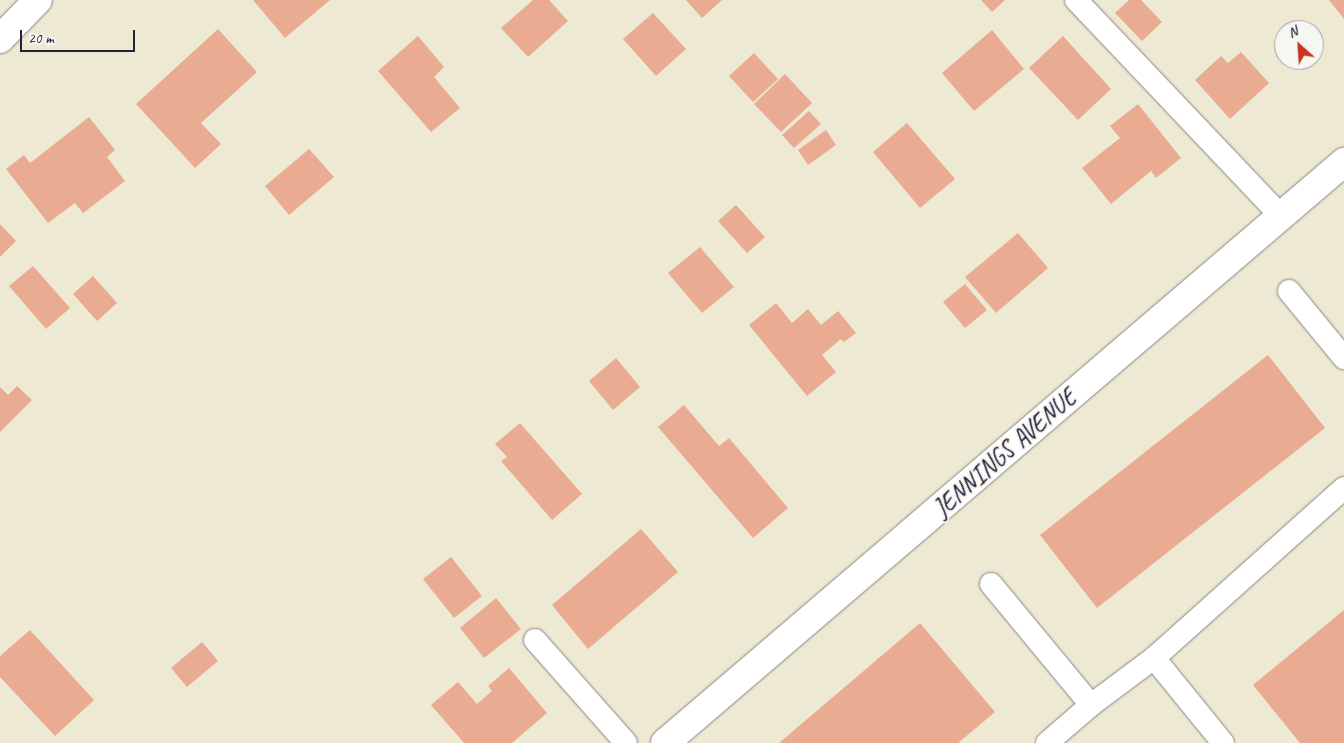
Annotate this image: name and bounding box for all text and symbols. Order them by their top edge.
scale bar [22,20,138,52]
north arrow [1274,20,1324,70]
text: N [1285,22,1300,42]
text: 20 m [28,29,54,48]
street label: JENNINGS AVENUE [927,382,1083,524]

